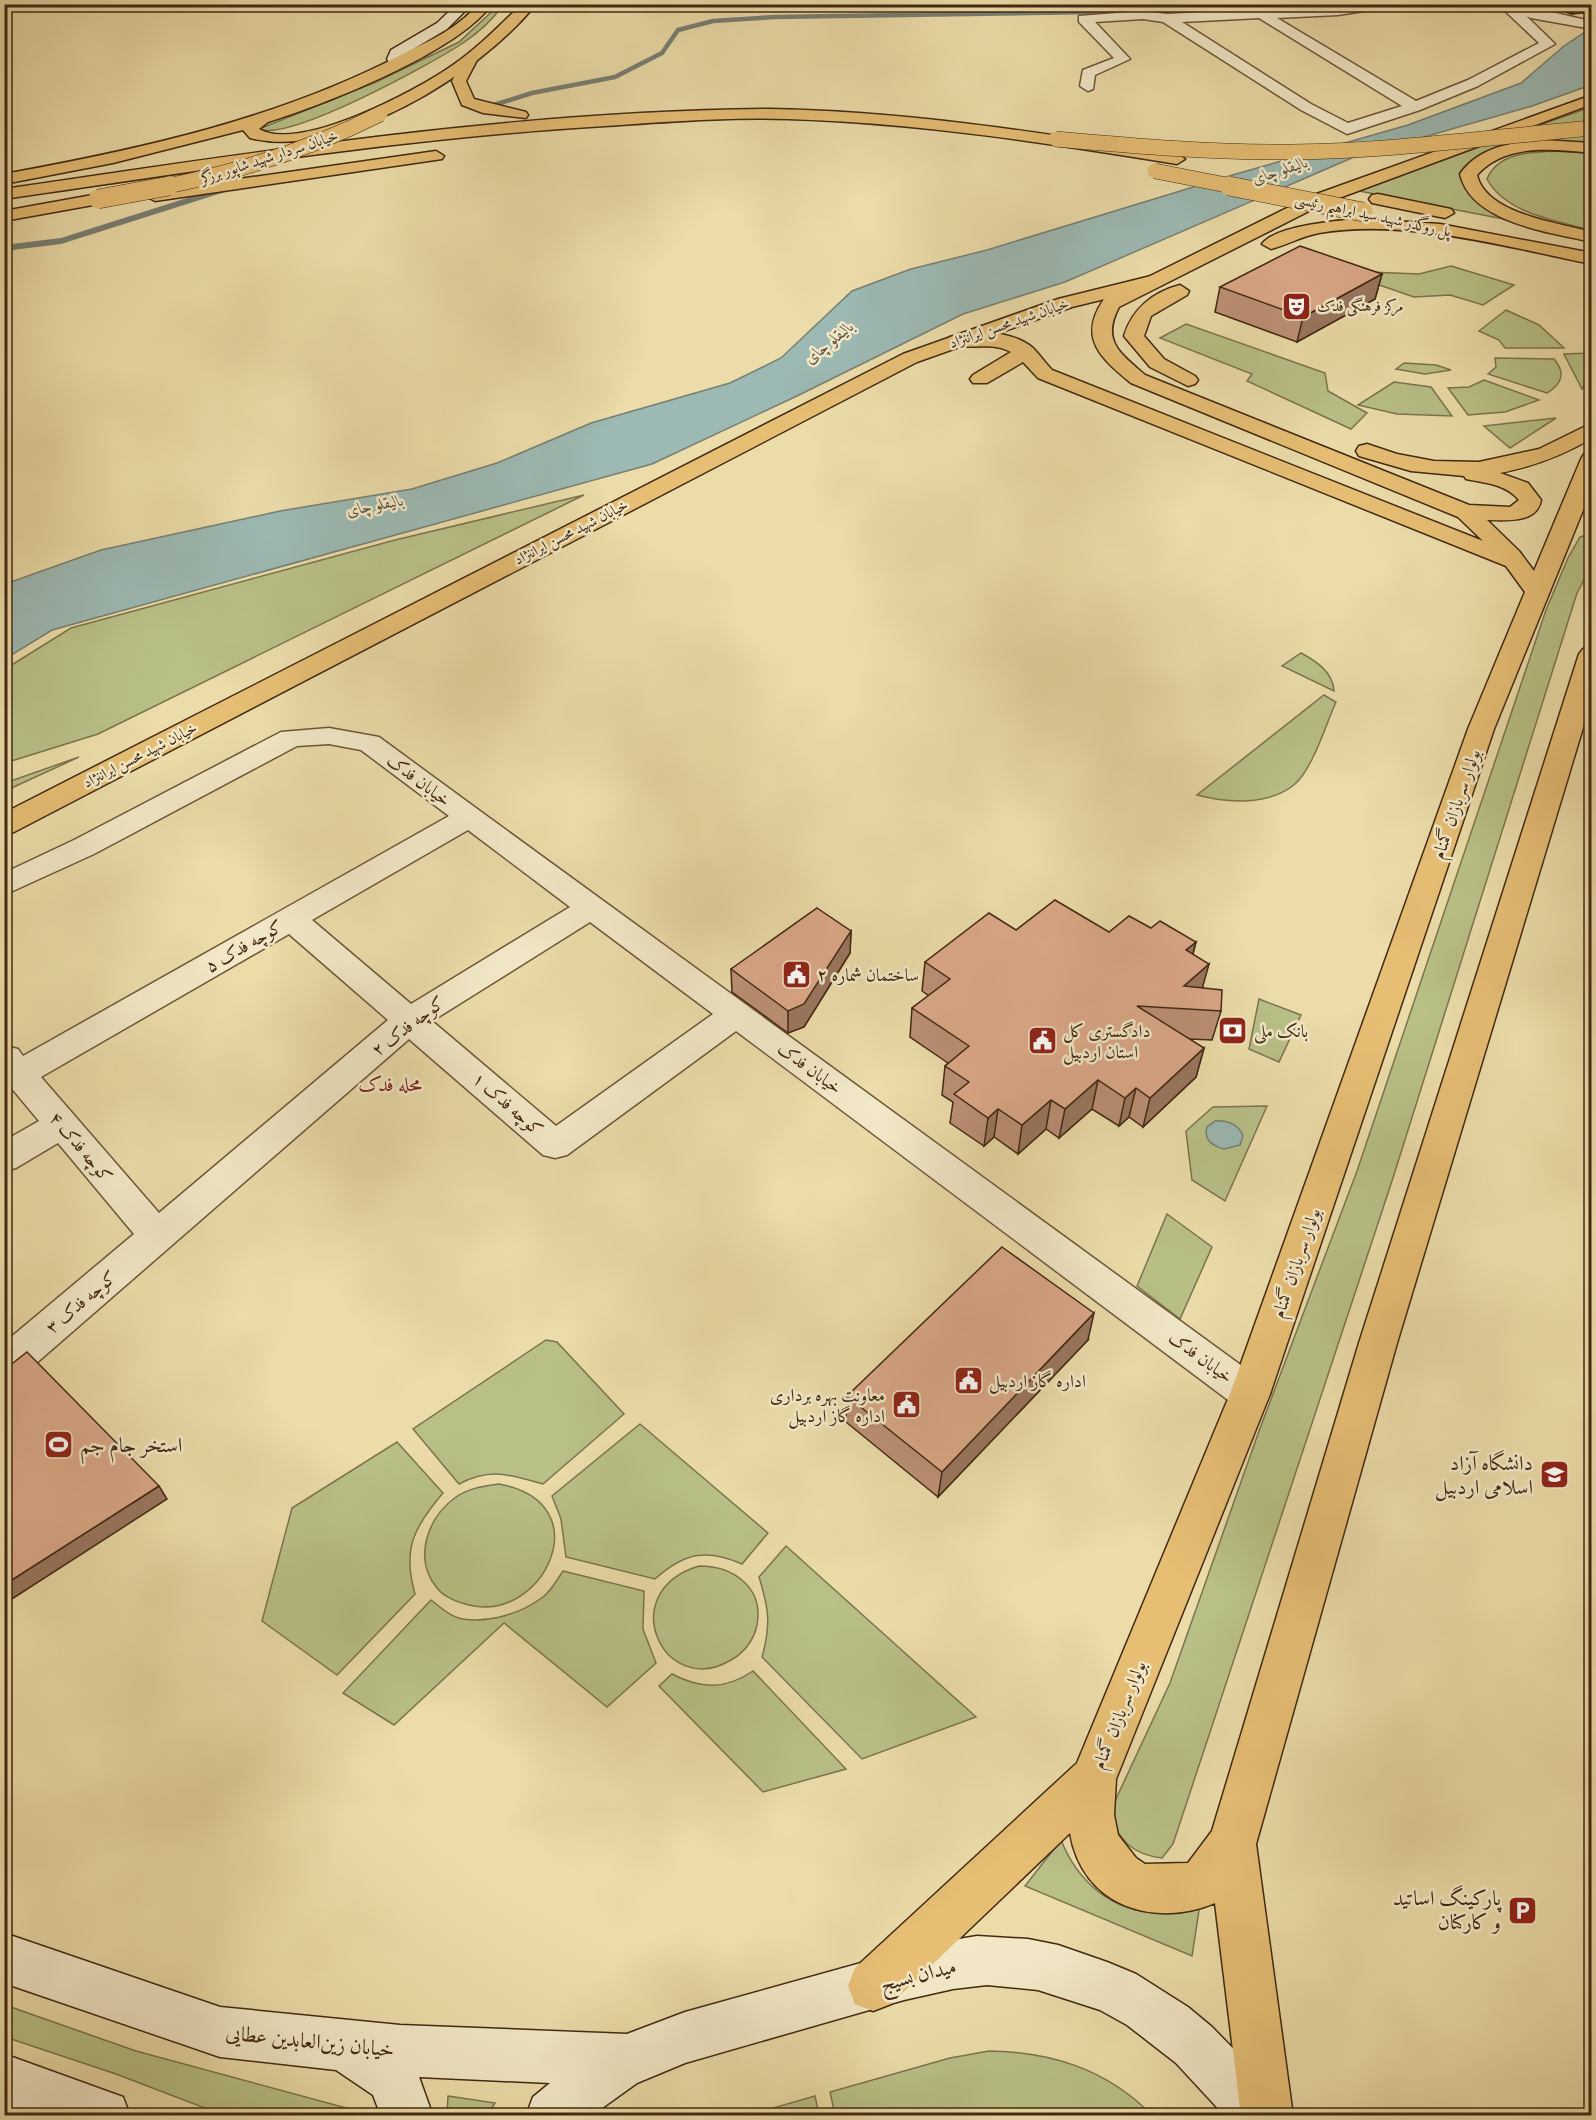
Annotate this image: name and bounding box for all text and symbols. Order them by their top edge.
street label: خیابان سردار شهید شاپور برزگر [195,125,341,190]
water label: بالیقلو چای [1250,152,1311,190]
street label: پل روگذر شهید سید ابراهیم رئیسی [1292,188,1454,246]
theatre icon: مرکز فرهنگی فدک [1280,290,1312,322]
street label: خیابان شهید محسن ایراننژاد [947,294,1072,353]
place label: مرکز فرهنگی فدک [1317,297,1404,317]
water label: بالیقلو چای [801,316,859,369]
water label: بالیقلو چای [345,490,406,522]
street label: خیابان شهید محسن ایراننژاد [511,495,632,569]
street label: خیابان شهید محسن ایراننژاد [80,718,201,792]
street label: بولوار سربازان گمنام [1427,746,1490,863]
street label: خیابان فدک [383,749,455,811]
street label: کوچه فدک ۵ [201,915,288,979]
public building icon: ساختمان شماره ۲ [780,959,812,991]
place label: ساختمان شماره ۲ [817,964,919,986]
street label: کوچه فدک ۲ [367,991,450,1062]
bank icon: بانک ملی [1217,1015,1249,1047]
place label: دادگستری کل استان اردبیل [1063,1020,1151,1065]
place label: بانک ملی [1254,1020,1308,1044]
public building icon: دادگستری کل استان اردبیل [1026,1025,1058,1057]
street label: خیابان فدک [774,1037,846,1099]
street label: کوچه فدک ۱ [467,1067,548,1142]
district label: محله فدک [358,1072,422,1096]
street label: کوچه فدک ۴ [43,1107,117,1188]
street label: بولوار سربازان گمنام [1267,1205,1330,1322]
street label: کوچه فدک ۳ [41,1266,122,1340]
street label: خیابان فدک [1165,1326,1237,1388]
public building icon: اداره گاز اردبیل [952,1365,984,1397]
place label: اداره گاز اردبیل [989,1370,1086,1394]
place label: معاونت بهره برداری اداره گاز اردبیل [770,1384,885,1429]
public building icon: معاونت بهره برداری اداره گاز اردبیل [890,1389,922,1421]
sports icon: استخر جام جم [43,1429,75,1461]
place label: استخر جام جم [80,1432,182,1465]
place label: دانشگاه آزاد اسلامی اردبیل [1435,1450,1533,1502]
school or university icon: دانشگاه آزاد اسلامی اردبیل [1538,1459,1570,1491]
street label: بولوار سربازان گمنام [1087,1658,1155,1774]
place label: پارکینگ اساتید و کارکنان [1393,1885,1502,1935]
parking icon: پارکینگ اساتید و کارکنان [1506,1894,1538,1926]
street label: میدان بسیج [877,1953,960,2003]
street label: خیابان زین‌العابدین عطایی [224,2019,396,2064]

